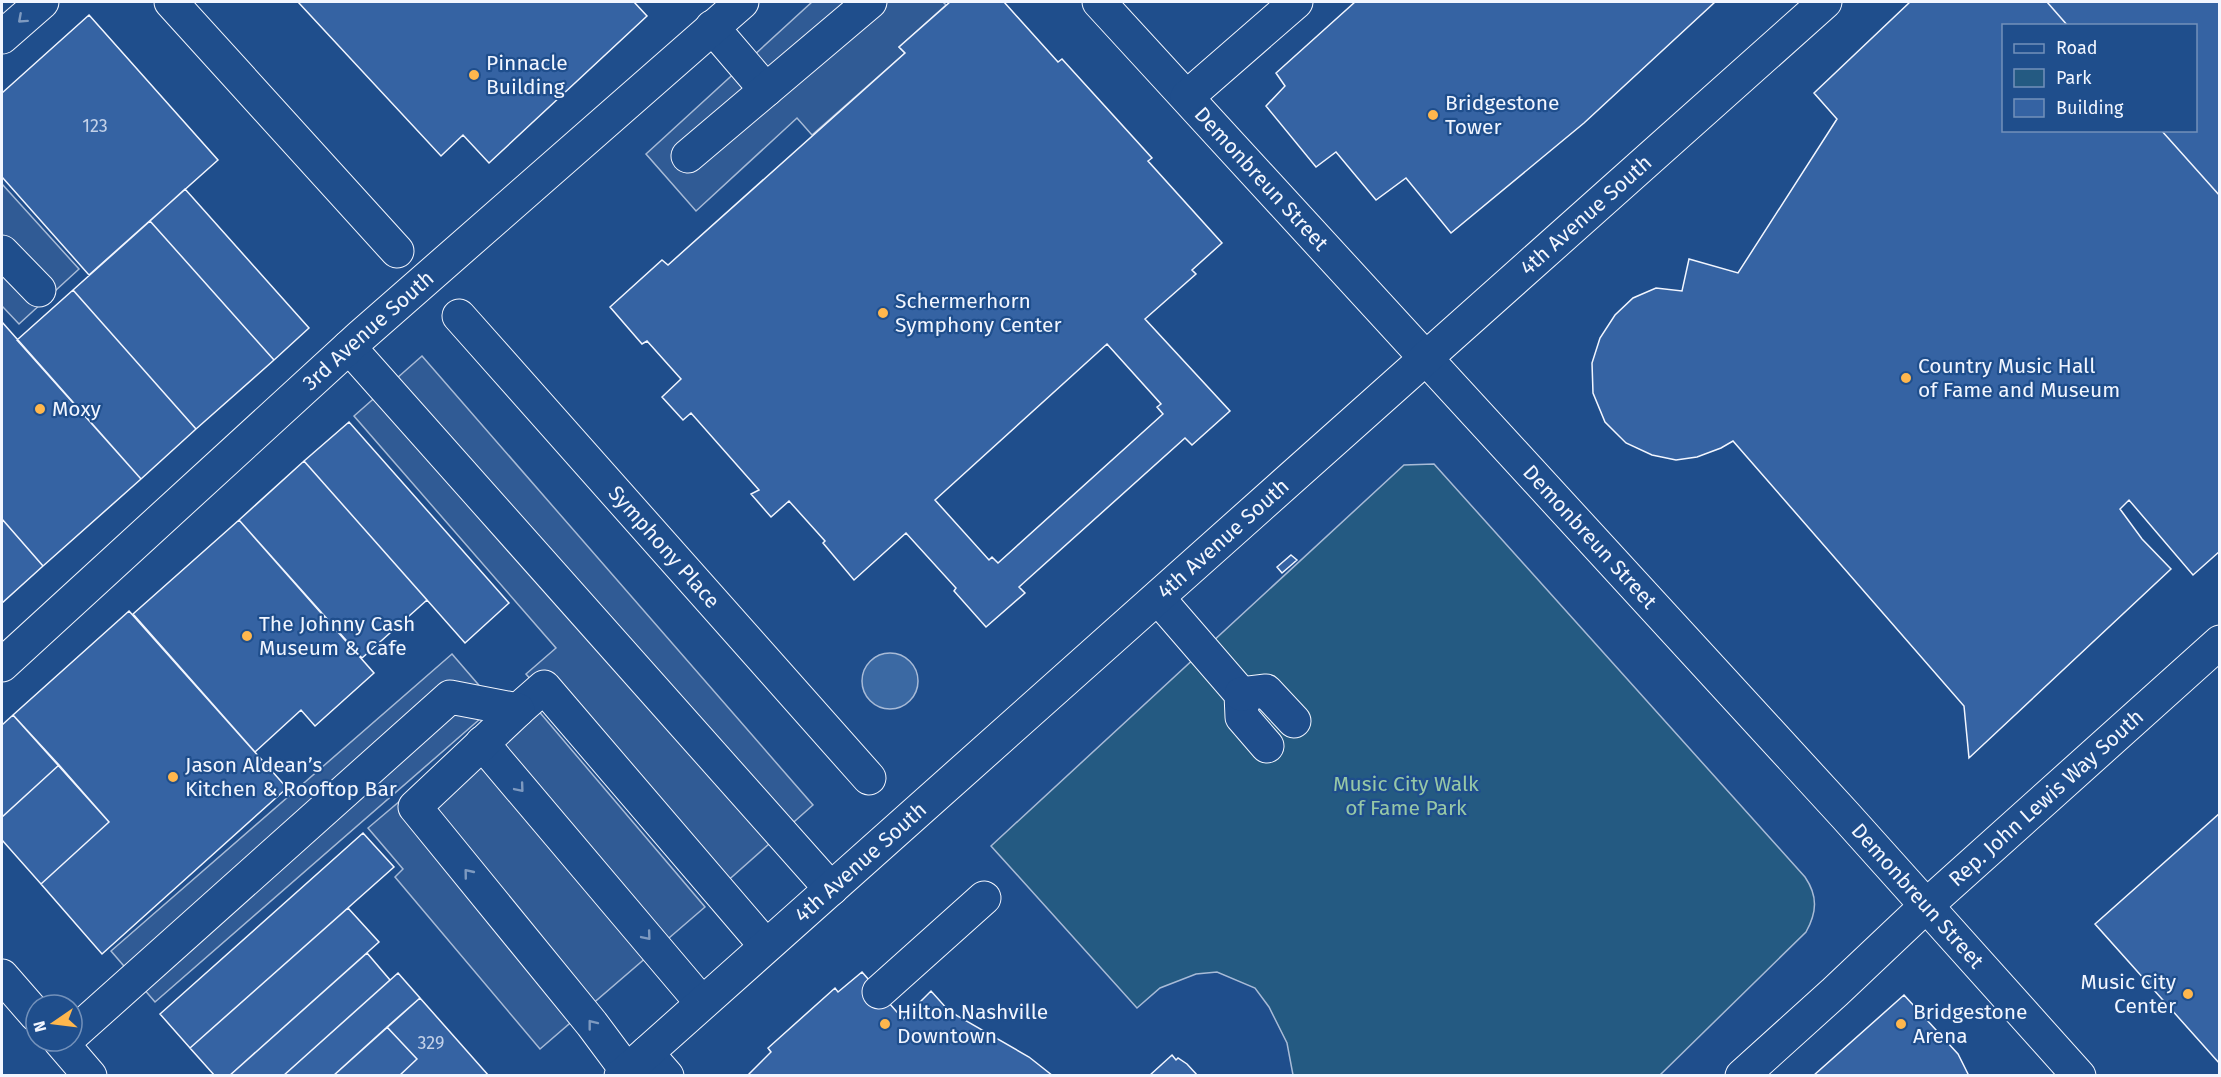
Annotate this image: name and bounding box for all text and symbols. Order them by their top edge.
one-way arrow [18,12,28,23]
legend [2002,24,2197,132]
text: Road [2056,37,2098,59]
place label: Pinnacle Building [486,50,568,100]
text: Park [2056,67,2092,89]
marker: Pinnacle Building [467,68,481,82]
place label: Bridgestone Tower [1445,90,1559,140]
text: Building [2056,97,2124,119]
street label: Demonbreun Street [1189,101,1334,256]
marker: Bridgestone Tower [1426,108,1440,122]
house number: 123 [82,115,108,137]
street label: 4th Avenue South [1515,150,1657,281]
street label: 3rd Avenue South [297,265,439,396]
place label: Schermerhorn Symphony Center [895,288,1062,338]
marker: Schermerhorn Symphony Center [876,306,890,320]
place label: Country Music Hall of Fame and Museum [1918,353,2120,403]
marker: Country Music Hall of Fame and Museum [1899,371,1913,385]
place label: Moxy [52,396,102,422]
marker: Moxy [33,402,47,416]
street label: Demonbreun Street [1517,460,1663,615]
street label: 4th Avenue South [1152,473,1295,604]
street label: Symphony Place [603,480,725,614]
place label: The Johnny Cash Museum & Cafe [259,611,415,661]
marker: The Johnny Cash Museum & Cafe [240,629,254,643]
street label: Rep. John Lewis Way South [1943,704,2149,892]
place label: Jason Aldean’s Kitchen & Rooftop Bar [185,752,397,802]
marker: Jason Aldean’s Kitchen & Rooftop Bar [166,770,180,784]
park label: Music City Walk of Fame Park [1333,771,1479,821]
one-way arrow [513,781,524,792]
street label: 4th Avenue South [789,797,932,928]
street label: Demonbreun Street [1846,818,1990,974]
one-way arrow [465,869,476,880]
one-way arrow [639,929,650,940]
place label: Music City Center [2081,969,2177,1019]
marker: Music City Center [2181,987,2195,1001]
north arrow [24,993,84,1053]
place label: Hilton Nashville Downtown [897,999,1048,1049]
place label: Bridgestone Arena [1913,999,2027,1049]
marker: Hilton Nashville Downtown [878,1017,892,1031]
marker: Bridgestone Arena [1894,1017,1908,1031]
text: N [29,1019,50,1034]
one-way arrow [588,1020,599,1031]
house number: 329 [418,1032,444,1054]

